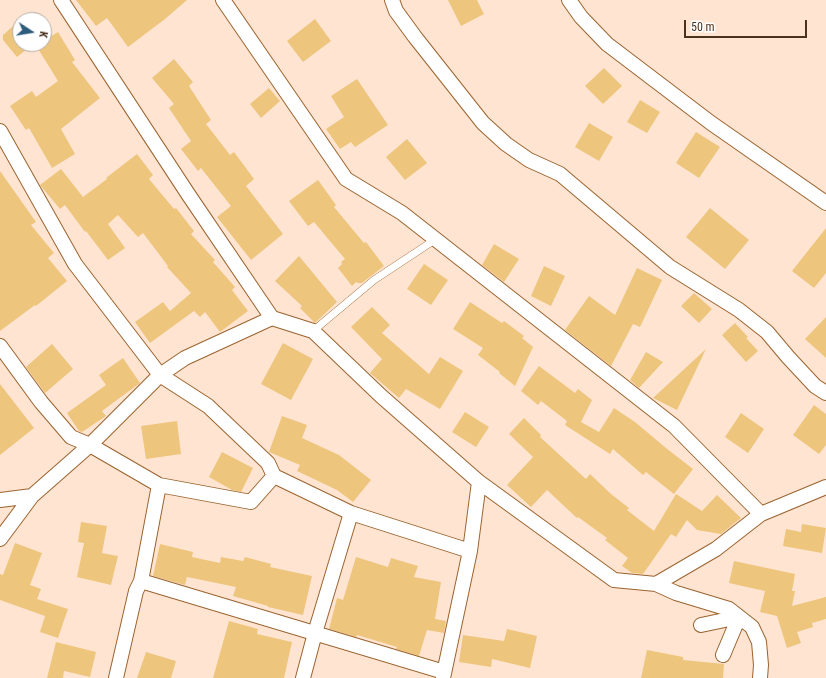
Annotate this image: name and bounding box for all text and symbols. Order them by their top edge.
north arrow [12,12,52,52]
scale bar [686,12,809,38]
text: 50 m [691,20,715,34]
text: K [36,30,50,39]

